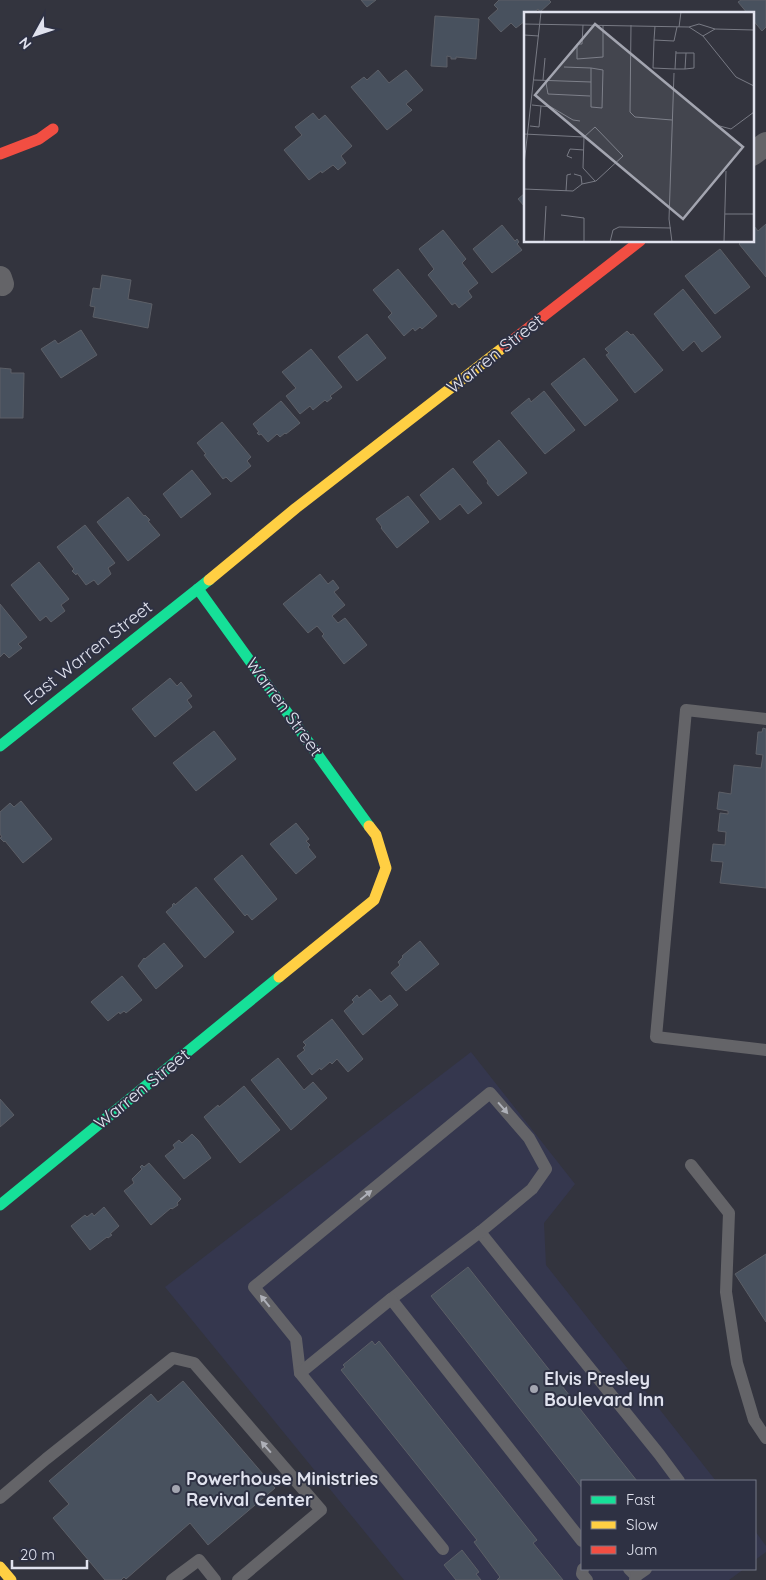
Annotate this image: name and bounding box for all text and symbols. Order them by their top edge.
north arrow [10,10,60,60]
inset map [524,12,754,242]
text: N [15,34,35,53]
street label: Warren Street [442,309,548,398]
street label: East Warren Street [19,595,157,710]
street label: Warren Street [241,653,328,761]
street label: Warren Street [89,1043,194,1134]
one-way arrow [497,1101,508,1114]
one-way arrow [359,1190,372,1201]
one-way arrow [260,1295,271,1308]
place label: Elvis Presley Boulevard Inn [544,1367,664,1411]
marker: Elvis Presley Boulevard Inn [528,1383,540,1395]
one-way arrow [260,1441,272,1453]
place label: Powerhouse Ministries Revival Center [186,1467,379,1511]
legend [581,1480,756,1570]
marker: Powerhouse Ministries Revival Center [170,1483,182,1495]
text: Fast [626,1490,655,1509]
text: Slow [626,1515,658,1534]
scale bar [12,1538,88,1570]
text: Jam [626,1540,657,1559]
text: 20 m [20,1545,55,1564]

